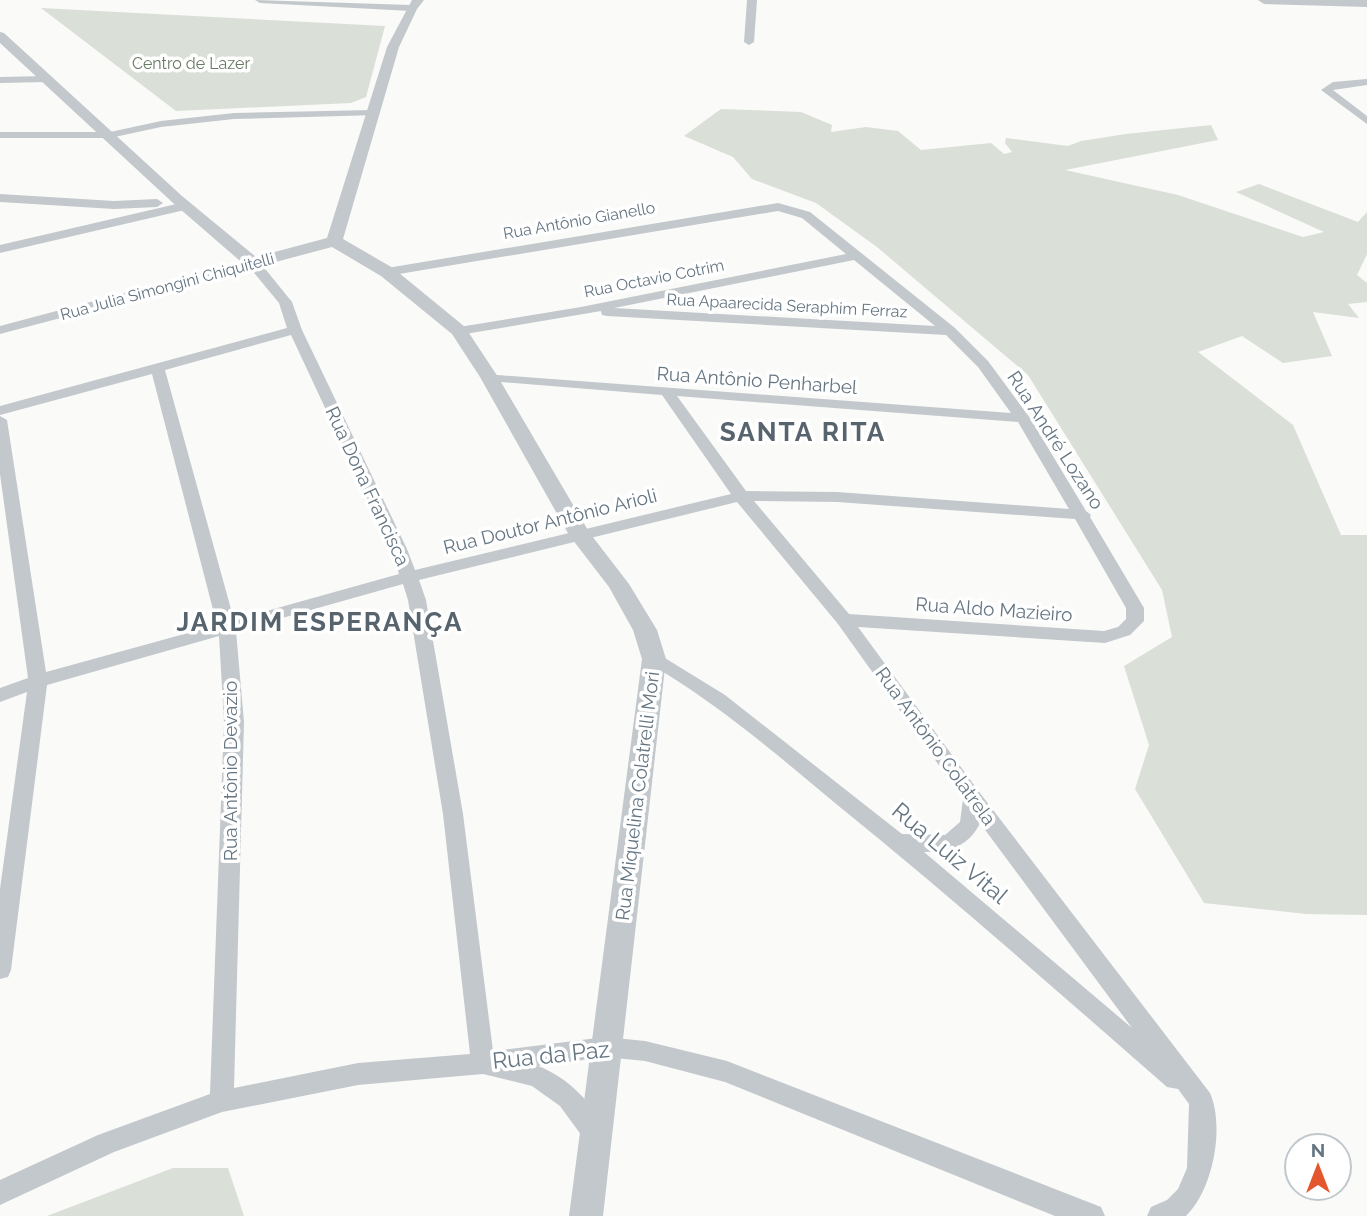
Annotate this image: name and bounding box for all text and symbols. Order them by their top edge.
park label: Centro de Lazer [132,54,250,73]
street label: Rua Antônio Gianello [502,198,657,243]
street label: Rua Julia Simongini Chiquitelli [58,249,276,324]
street label: Rua Octavio Cotrim [582,256,726,301]
street label: Rua Apaarecida Seraphim Ferraz [666,290,908,321]
street label: Rua Antônio Penharbel [656,362,859,398]
street label: Rua André Lozano [1003,367,1109,513]
street label: Rua Dona Francisca [321,403,415,569]
district label: SANTA RITA [720,417,886,447]
street label: Rua Doutor Antônio Arioli [441,484,659,558]
street label: Rua Aldo Mazieiro [915,593,1073,625]
district label: JARDIM ESPERANÇA [177,607,463,637]
street label: Rua Antônio Colatrela [871,663,1001,829]
street label: Rua Miquelina Colatrelli Mori [611,670,663,922]
street label: Rua Antônio Devazio [219,681,241,861]
street label: Rua Luiz Vital [887,796,1014,909]
street label: Rua da Paz [491,1035,611,1074]
north arrow [1283,1132,1353,1202]
text: N [1311,1139,1325,1161]

